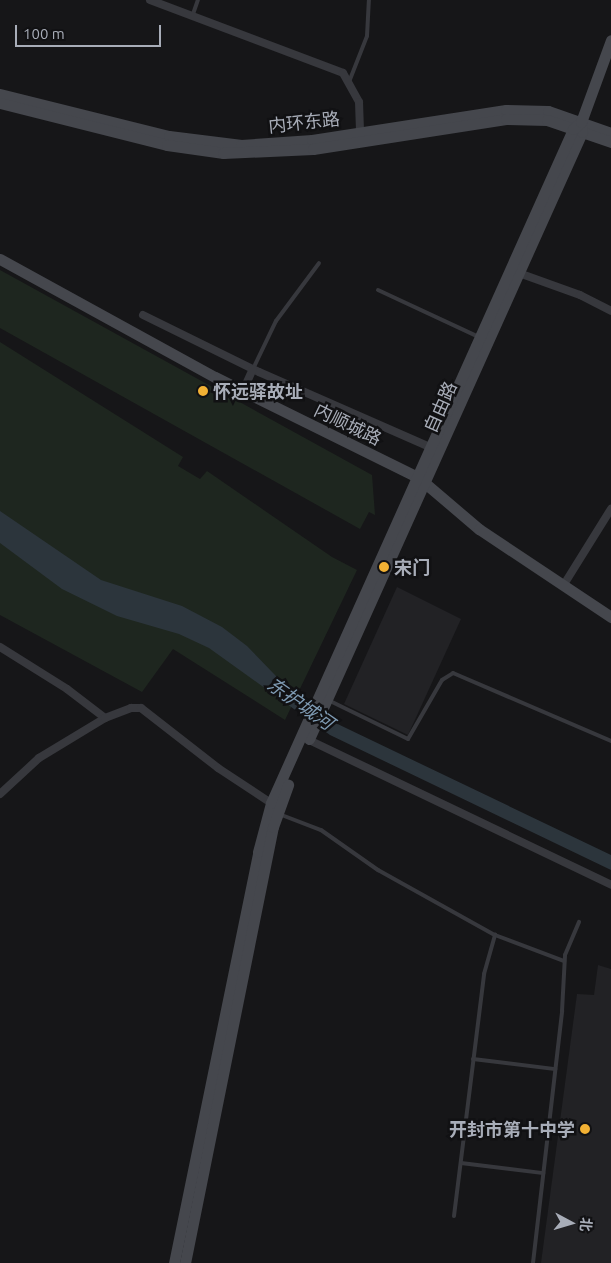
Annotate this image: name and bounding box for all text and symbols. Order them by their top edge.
scale bar [18,15,164,47]
text: 100 m [23,25,65,42]
street label: 内环东路 [267,107,341,137]
street label: 自由路 [419,378,461,436]
place label: 怀远驿故址 [213,380,303,402]
marker: 怀远驿故址 [197,385,209,397]
street label: 内顺城路 [311,399,385,449]
place label: 宋门 [394,556,430,578]
marker: 宋门 [378,561,390,573]
water label: 东护城河 [262,673,338,735]
place label: 开封市第十中学 [449,1118,575,1140]
marker: 开封市第十中学 [579,1123,591,1135]
north arrow [546,1198,596,1248]
text: 北 [577,1217,595,1232]

